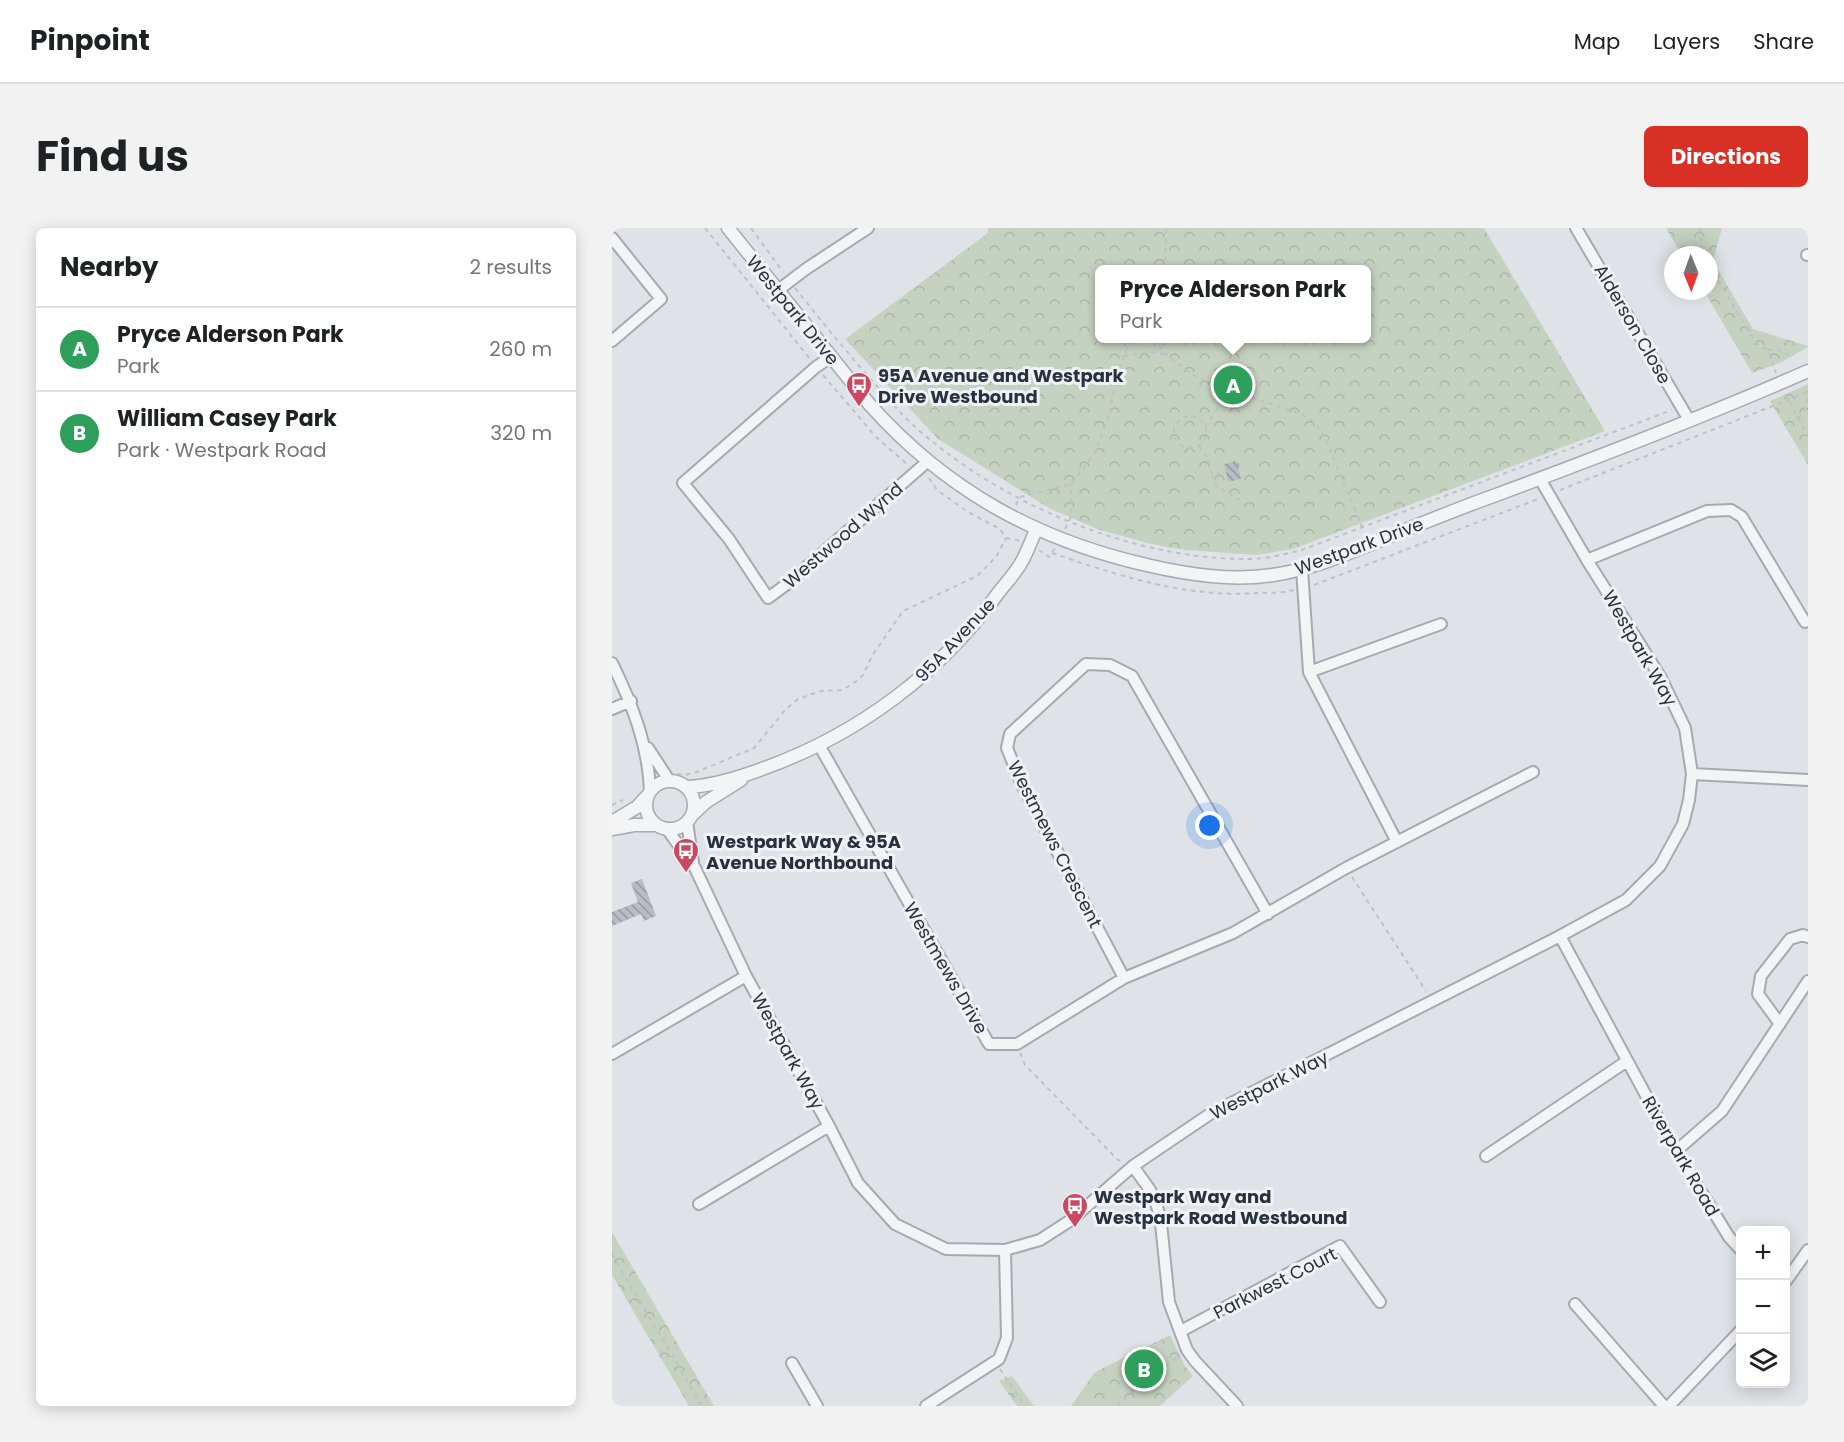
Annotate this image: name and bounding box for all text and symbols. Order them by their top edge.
text: Pinpoint [30,21,150,60]
text: Map [1574,27,1620,56]
text: Layers [1653,27,1720,56]
text: Share [1753,27,1814,56]
button: Directions [1644,126,1808,187]
text: Find us [36,127,189,186]
north arrow [1664,246,1718,300]
text: Nearby [60,249,158,285]
street label: Westpark Drive [741,250,845,370]
text: 2 results [469,253,552,281]
street label: Alderson Close [1589,260,1677,388]
popup [1095,265,1371,343]
text: Pryce Alderson Park [1120,274,1346,305]
text: Park [1120,307,1163,335]
text: Pryce Alderson Park [117,319,344,350]
text: A [72,335,87,363]
text: 260 m [489,335,552,363]
text: Park [117,352,160,380]
pin: A [1214,362,1252,408]
place label: 95A Avenue and Westpark Drive Westbound [878,363,1125,409]
bus stop icon: 95A Avenue and Westpark Drive Westbound [844,370,874,408]
text: William Casey Park [117,403,337,434]
text: B [73,419,86,447]
text: 320 m [490,419,552,447]
text: Park · Westpark Road [117,436,327,464]
street label: Westwood Wynd [778,476,908,594]
street label: Westpark Drive [1291,511,1427,581]
street label: Westpark Way [1597,586,1683,710]
street label: 95A Avenue [909,592,1001,688]
street label: Westmews Crescent [1002,756,1108,932]
your location [1195,811,1224,840]
place label: Westpark Way & 95A Avenue Northbound [706,829,901,875]
bus stop icon: Westpark Way & 95A Avenue Northbound [671,836,701,874]
street label: Westmews Drive [898,897,994,1039]
street label: Westpark Way [746,988,830,1114]
street label: Westpark Way [1206,1044,1332,1126]
street label: Riverpark Road [1636,1091,1726,1221]
place label: Westpark Way and Westpark Road Westbound [1094,1184,1347,1230]
bus stop icon: Westpark Way and Westpark Road Westbound [1060,1191,1090,1229]
map controls [1736,1226,1790,1388]
button: + [1736,1226,1790,1280]
street label: Parkwest Court [1209,1241,1341,1325]
button: − [1736,1280,1790,1334]
button: layers [1736,1334,1790,1388]
pin: B [1124,1346,1164,1392]

